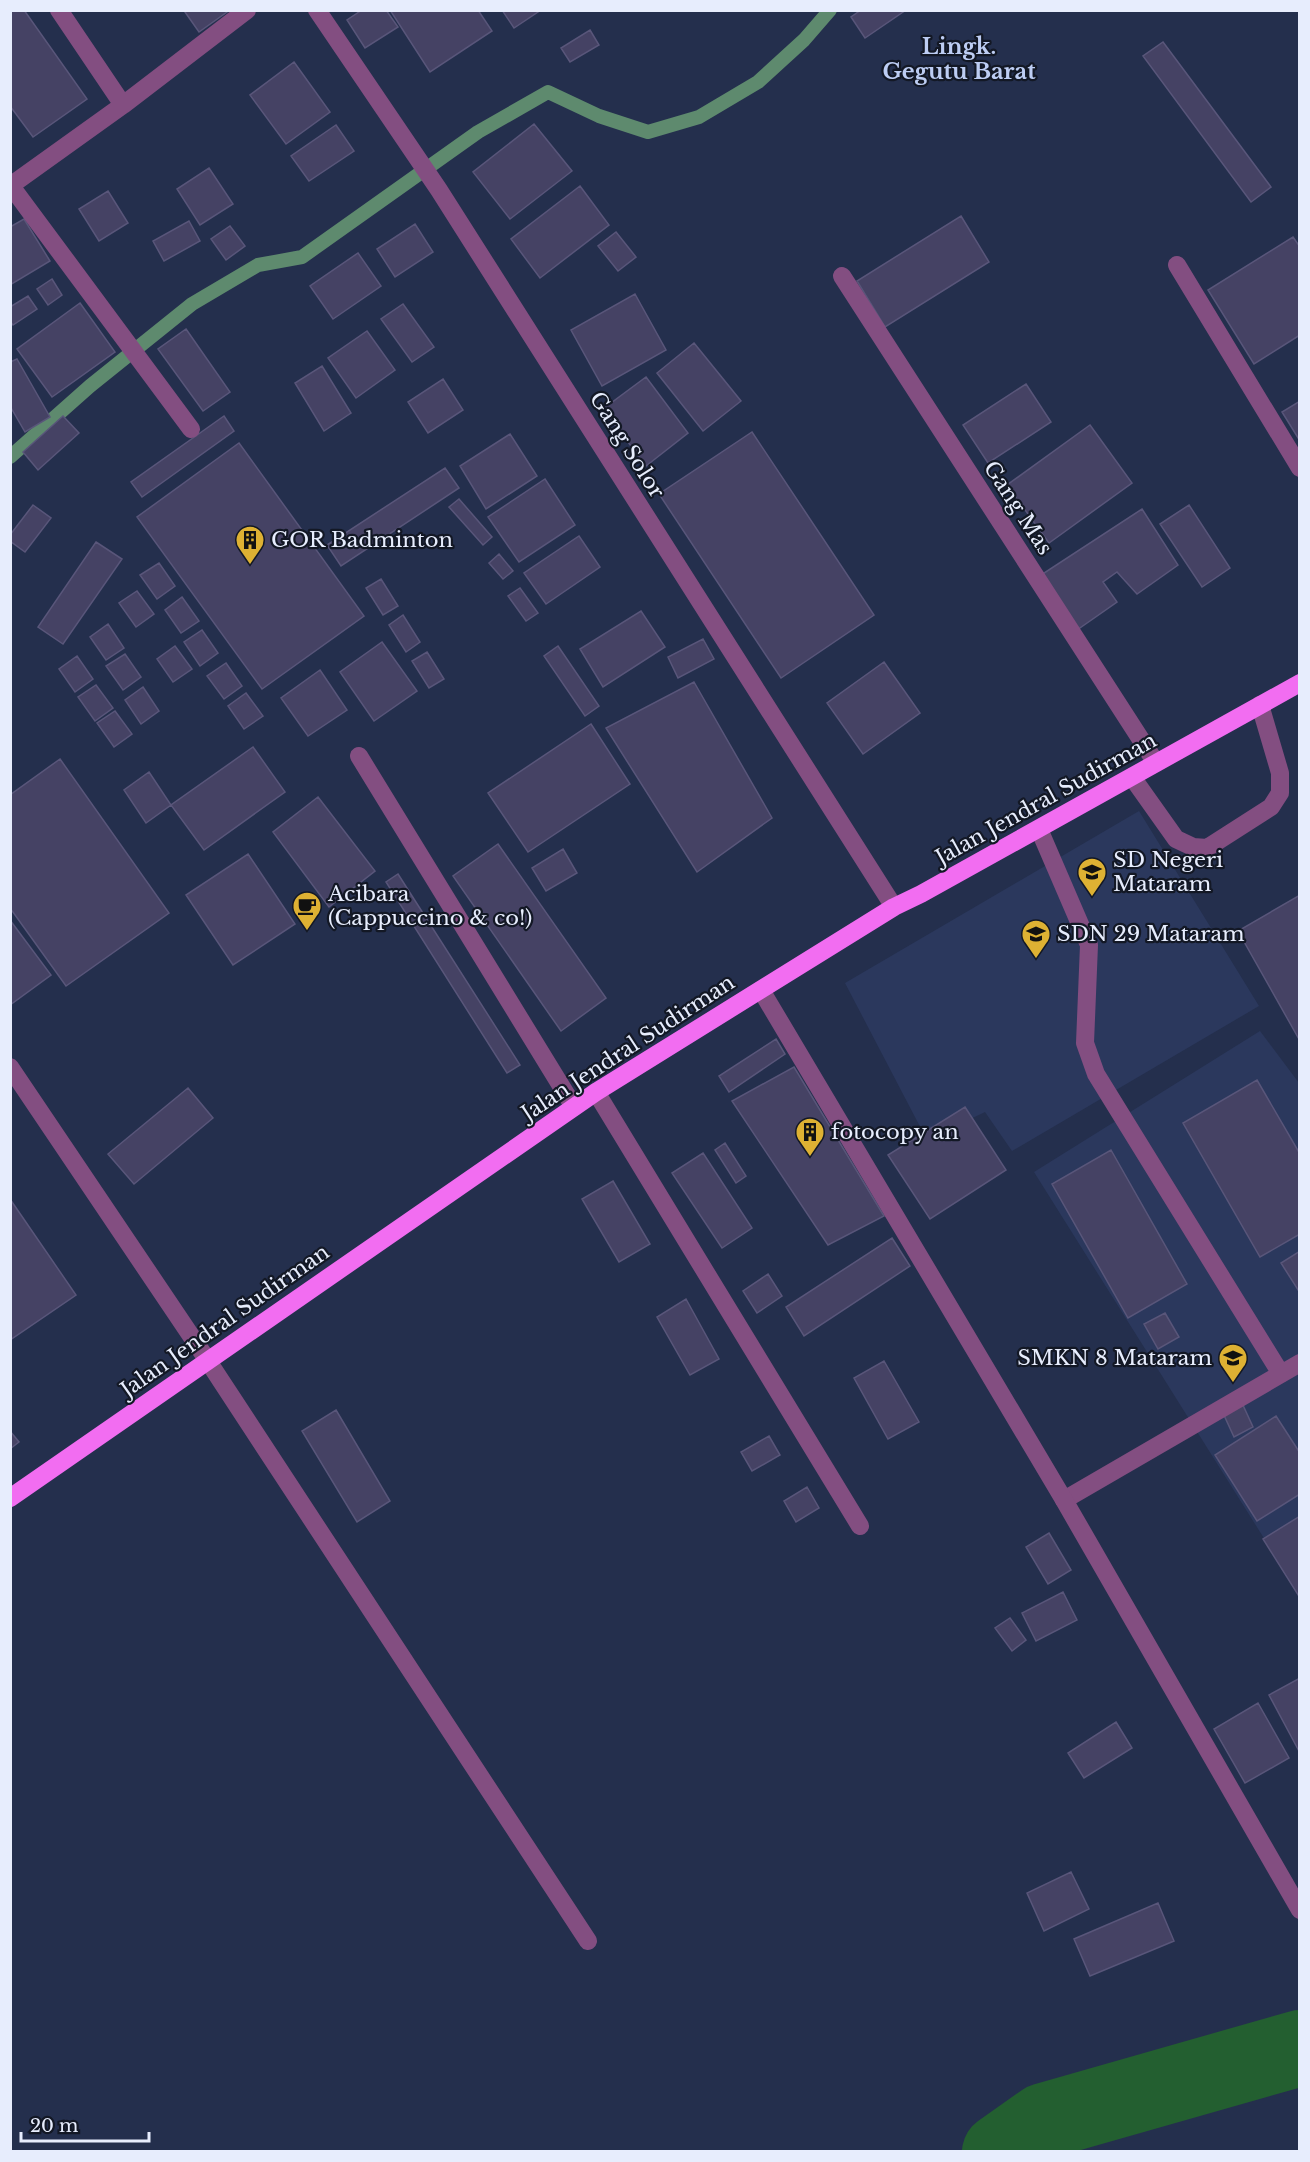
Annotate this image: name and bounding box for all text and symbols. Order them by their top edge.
district label: Lingk. Gegutu Barat [882,33,1036,85]
street label: Gang Solor [584,387,670,503]
street label: Gang Mas [978,456,1058,560]
building icon: GOR Badminton [234,524,266,566]
place label: GOR Badminton [271,527,453,553]
street label: Jalan Jendral Sudirman [928,727,1161,872]
place label: SD Negeri Mataram [1113,847,1223,897]
school or university icon: SD Negeri Mataram [1076,856,1108,898]
place label: Acibara (Cappuccino & co!) [327,881,532,931]
cafe icon: Acibara (Cappuccino & co!) [291,890,323,932]
school or university icon: SDN 29 Mataram [1020,918,1052,960]
place label: SDN 29 Mataram [1057,921,1245,947]
street label: Jalan Jendral Sudirman [514,969,739,1128]
building icon: fotocopy an [794,1116,826,1158]
place label: fotocopy an [831,1119,959,1145]
street label: Jalan Jendral Sudirman [113,1239,334,1405]
school or university icon: SMKN 8 Mataram [1217,1342,1249,1384]
place label: SMKN 8 Mataram [1017,1345,1212,1371]
scale bar [21,2105,148,2143]
text: 20 m [30,2115,78,2137]

